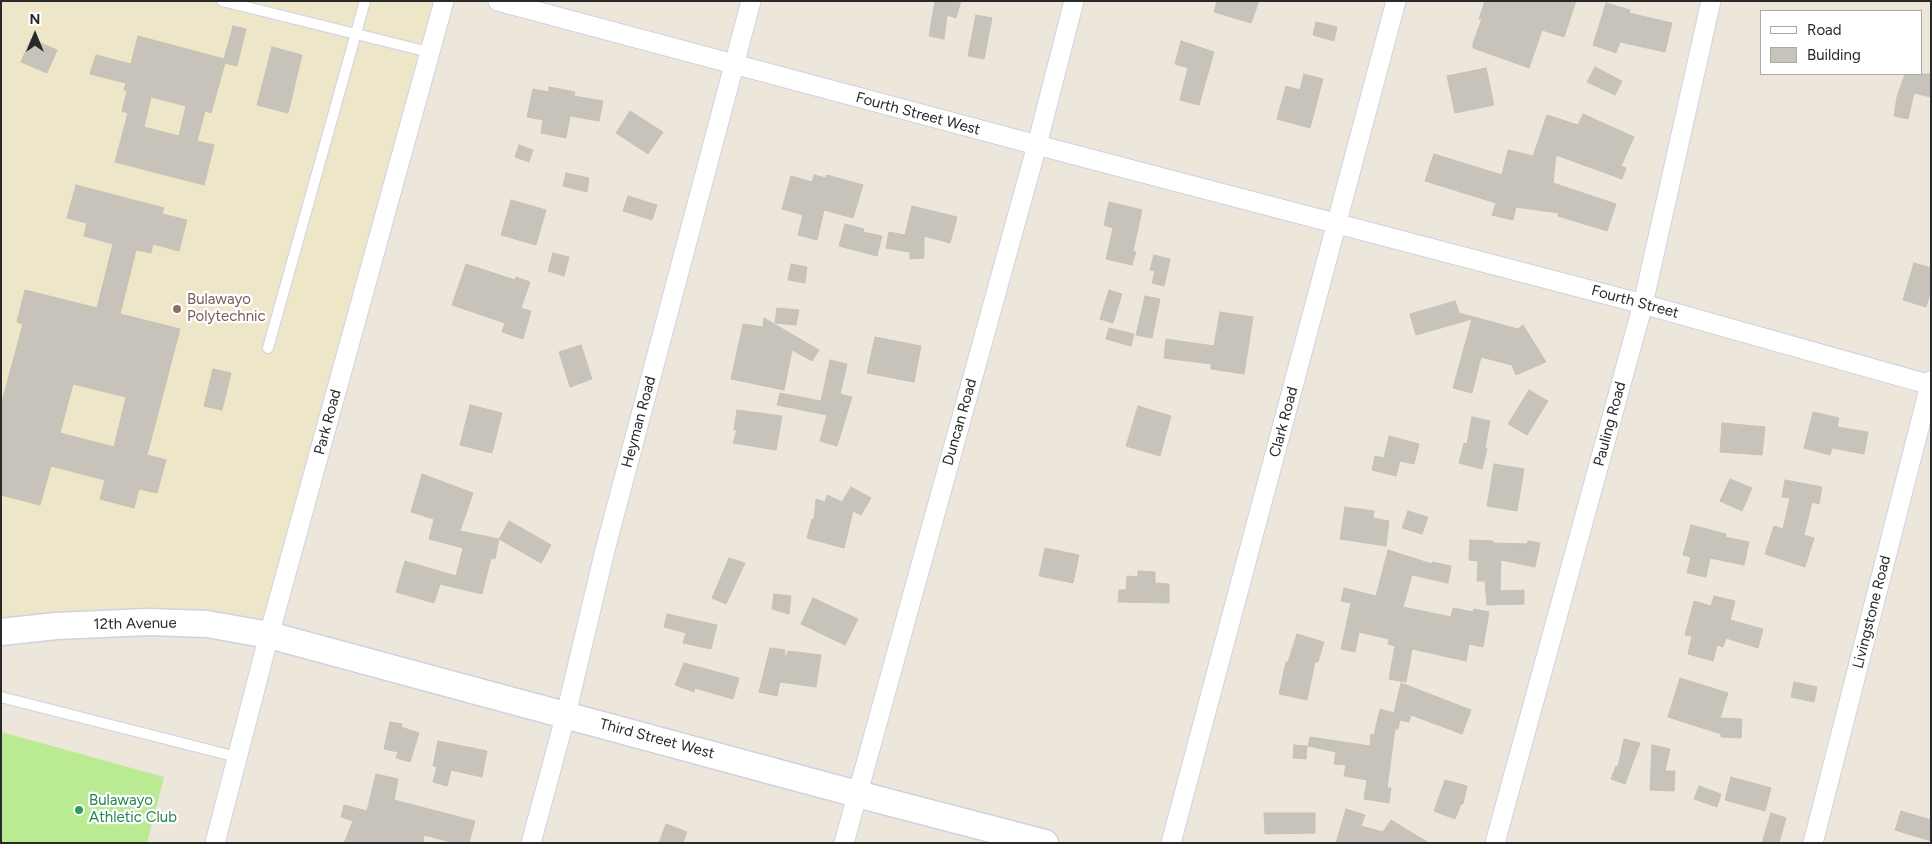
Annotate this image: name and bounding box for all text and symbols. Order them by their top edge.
north arrow [10,10,60,60]
legend [1760,10,1922,75]
text: N [30,11,40,28]
text: Road [1807,21,1842,39]
text: Building [1807,46,1861,64]
street label: Fourth Street West [854,89,982,139]
street label: Fourth Street [1589,282,1681,322]
place label: Bulawayo Polytechnic [187,291,266,326]
marker: Bulawayo Polytechnic [171,303,183,315]
street label: Heyman Road [618,374,660,470]
street label: Duncan Road [939,377,981,467]
street label: Pauling Road [1590,380,1630,468]
street label: Clark Road [1266,385,1302,459]
street label: Park Road [311,387,345,457]
street label: Livingstone Road [1849,554,1895,670]
street label: 12th Avenue [93,614,177,634]
street label: Third Street West [598,715,716,763]
place label: Bulawayo Athletic Club [89,792,177,827]
marker: Bulawayo Athletic Club [73,804,85,816]

